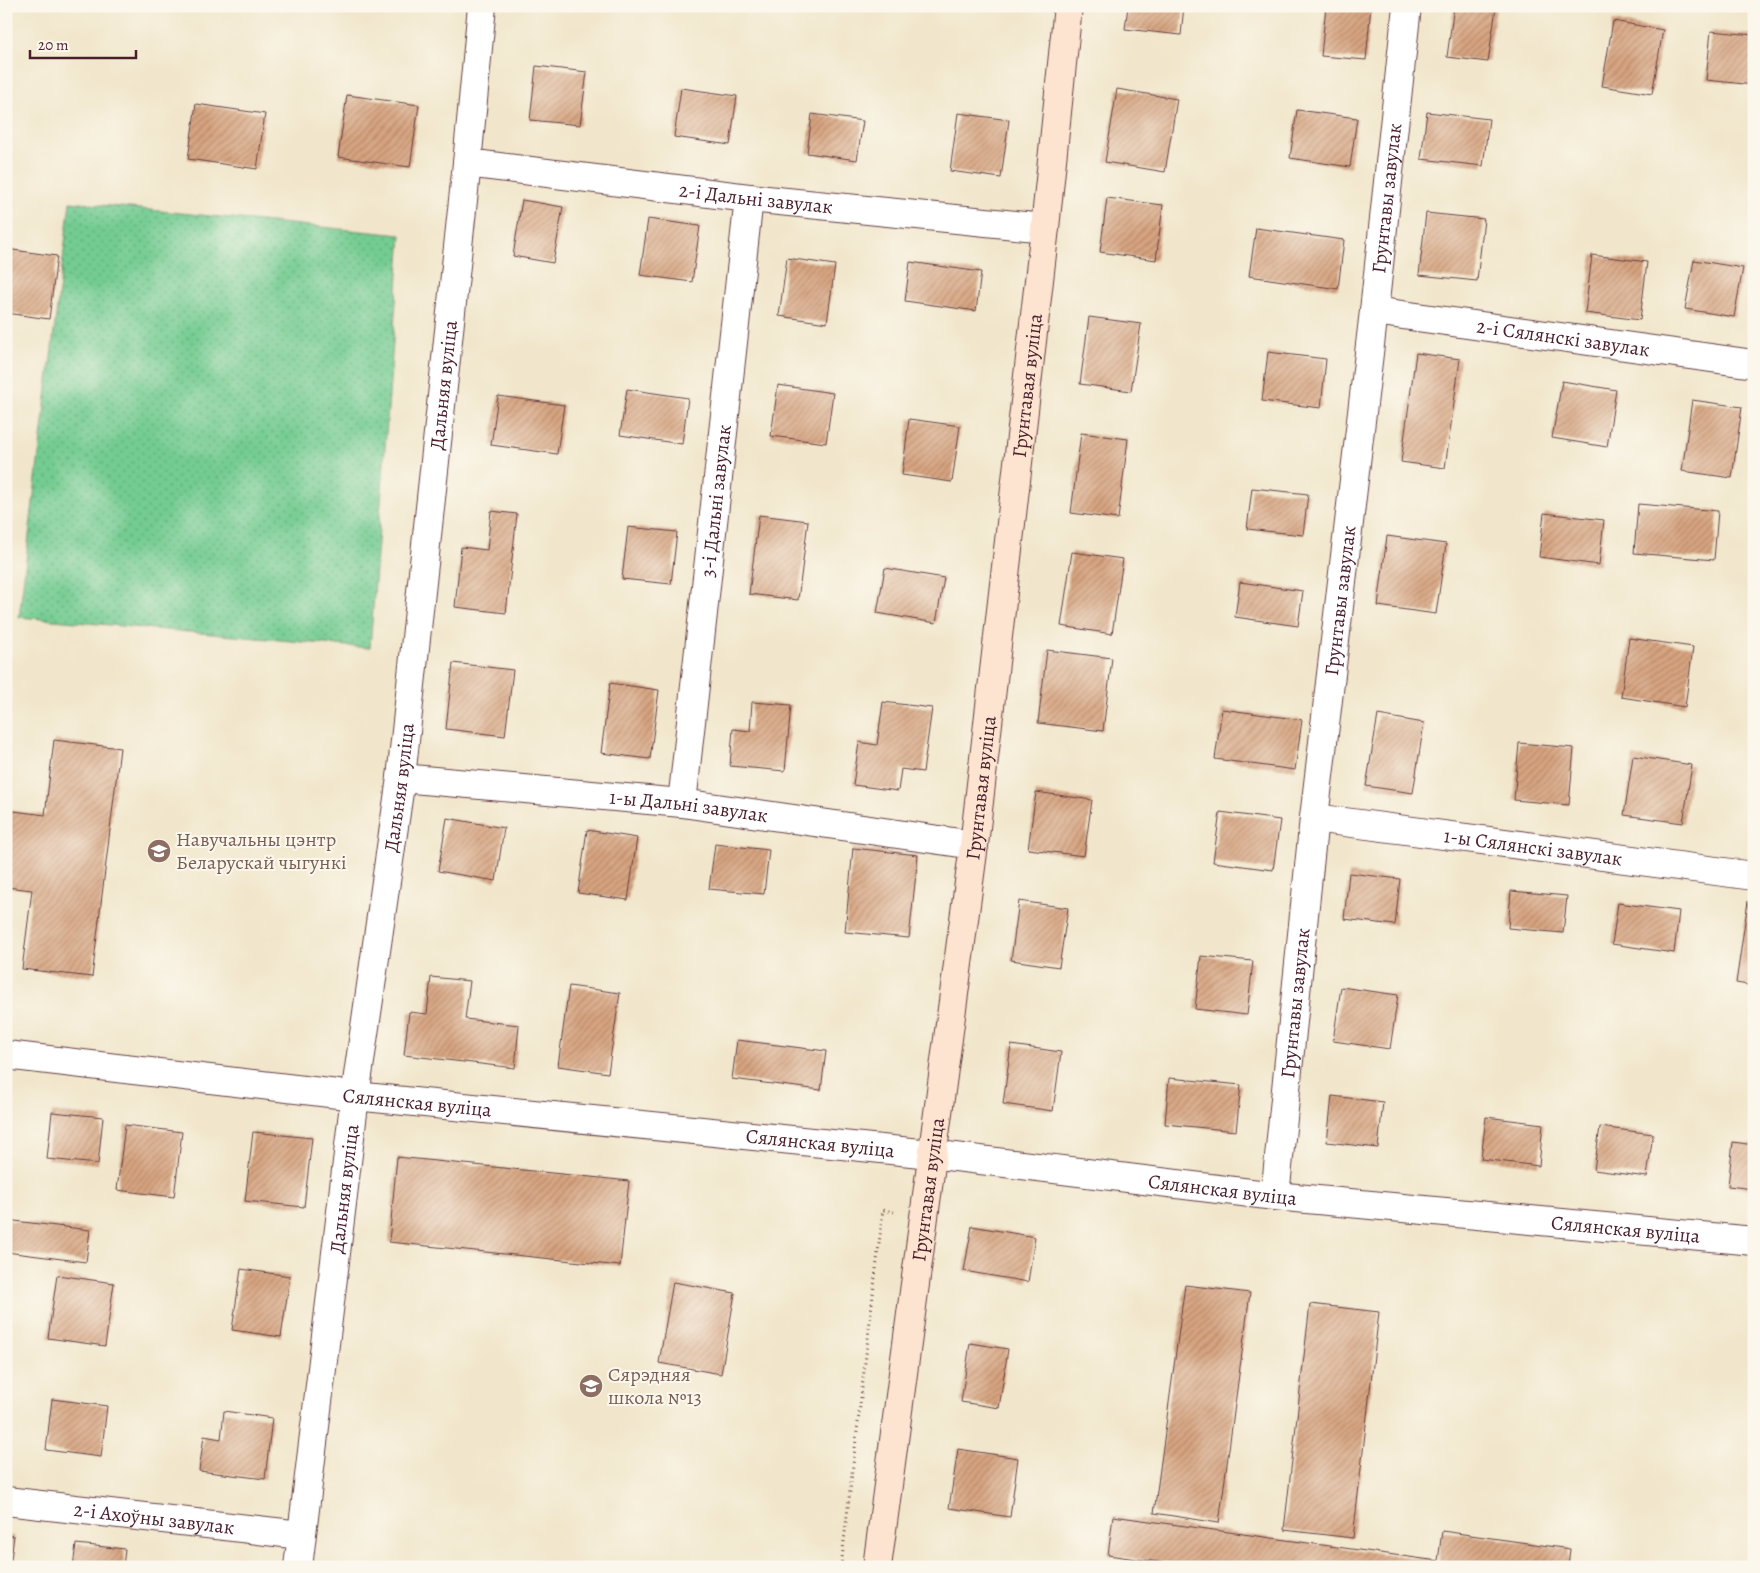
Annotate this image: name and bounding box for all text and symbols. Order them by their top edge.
scale bar [30,28,136,60]
text: 20 m [38,35,69,55]
street label: Грунтавы завулак [1365,122,1408,275]
street label: 2-і Дальні завулак [677,176,834,220]
street label: Грунтавая вуліца [1006,311,1049,459]
street label: 2-і Сялянскі завулак [1475,312,1652,363]
street label: Дальняя вуліца [423,318,464,451]
street label: 3-і Дальні завулак [694,423,738,579]
street label: Грунтавы завулак [1318,524,1363,677]
street label: Грунтавая вуліца [959,714,1003,862]
street label: Дальняя вуліца [377,721,421,854]
street label: 1-ы Дальні завулак [608,784,770,829]
street label: 1-ы Сялянскі завулак [1442,822,1624,873]
place label: Навучальны цэнтр Беларускай чыгункі [176,826,347,876]
school or university icon: Навучальны цэнтр Беларускай чыгункі [146,838,172,864]
street label: Грунтавы завулак [1274,927,1317,1080]
street label: Сялянская вуліца [341,1082,494,1124]
street label: Грунтавая вуліца [905,1115,951,1263]
street label: Дальняя вуліца [323,1122,366,1255]
street label: Сялянская вуліца [744,1122,897,1164]
street label: Сялянская вуліца [1147,1168,1299,1212]
street label: Сялянская вуліца [1550,1209,1702,1250]
place label: Сярэдняя школа №13 [608,1361,702,1411]
school or university icon: Сярэдняя школа №13 [578,1373,604,1399]
street label: 2-і Ахоўны завулак [72,1496,236,1541]

